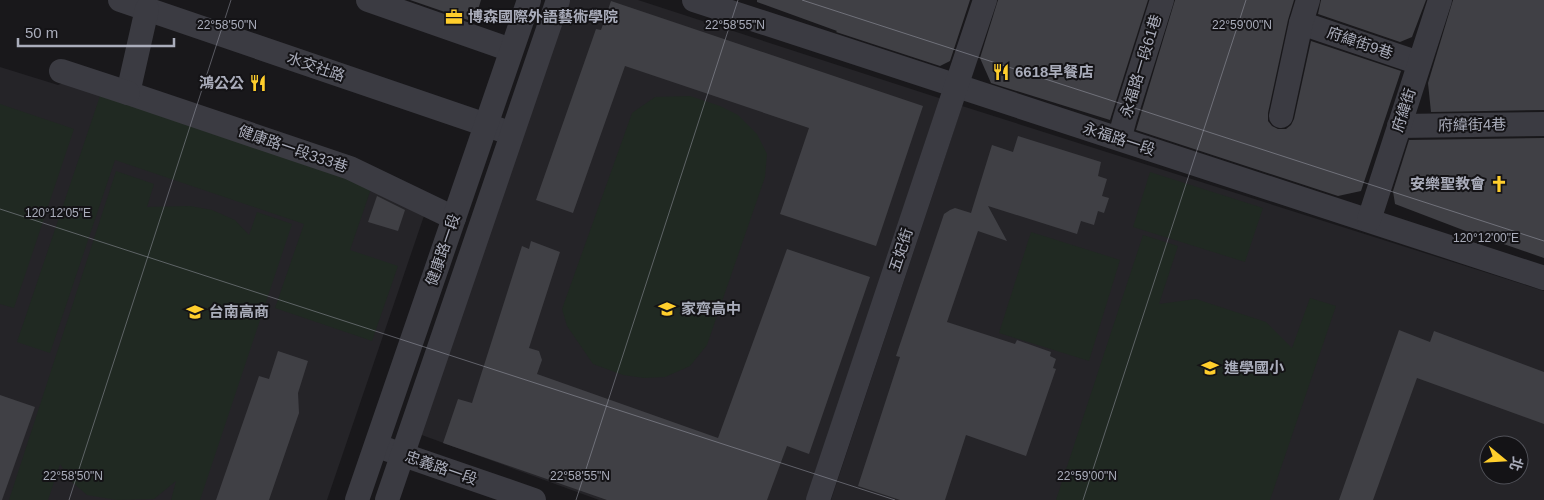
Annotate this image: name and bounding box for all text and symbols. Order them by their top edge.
office icon: 博森國際外語藝術學院 [444,7,464,27]
place label: 博森國際外語藝術學院 [468,8,618,25]
street label: 永福路一段61巷 [1117,12,1164,119]
scale bar [18,15,174,47]
text: 22°58'50"N [197,18,257,32]
text: 22°58'55"N [705,18,765,32]
text: 22°59'00"N [1212,18,1272,32]
street label: 府緯街9巷 [1325,23,1395,62]
text: 50 m [25,24,58,41]
street label: 水交社路 [285,49,347,84]
restaurant icon: 6618早餐店 [991,62,1011,82]
place label: 6618早餐店 [1015,63,1093,80]
restaurant icon: 鴻公公 [248,73,268,93]
place label: 鴻公公 [199,74,244,91]
street label: 府緯街 [1388,86,1419,134]
street label: 府緯街4巷 [1438,115,1506,134]
street label: 永福路一段 [1081,119,1157,158]
street label: 健康路一段333巷 [236,122,350,175]
church icon: 安樂聖教會 [1489,174,1509,194]
place label: 安樂聖教會 [1410,175,1485,192]
text: 120°12'05"E [25,206,91,220]
street label: 健康路一段 [422,212,463,288]
street label: 五妃街 [885,226,916,274]
text: 120°12'00"E [1453,231,1519,245]
school or university icon: 家齊高中 [657,299,677,319]
place label: 家齊高中 [681,300,741,317]
school or university icon: 台南高商 [185,302,205,322]
place label: 台南高商 [209,303,269,320]
school or university icon: 進學國小 [1200,358,1220,378]
place label: 進學國小 [1224,359,1285,376]
north arrow [1479,435,1529,485]
street label: 忠義路一段 [403,447,479,488]
text: 北 [1507,455,1526,473]
text: 22°58'50"N [43,469,103,483]
text: 22°58'55"N [550,469,610,483]
text: 22°59'00"N [1057,469,1117,483]

